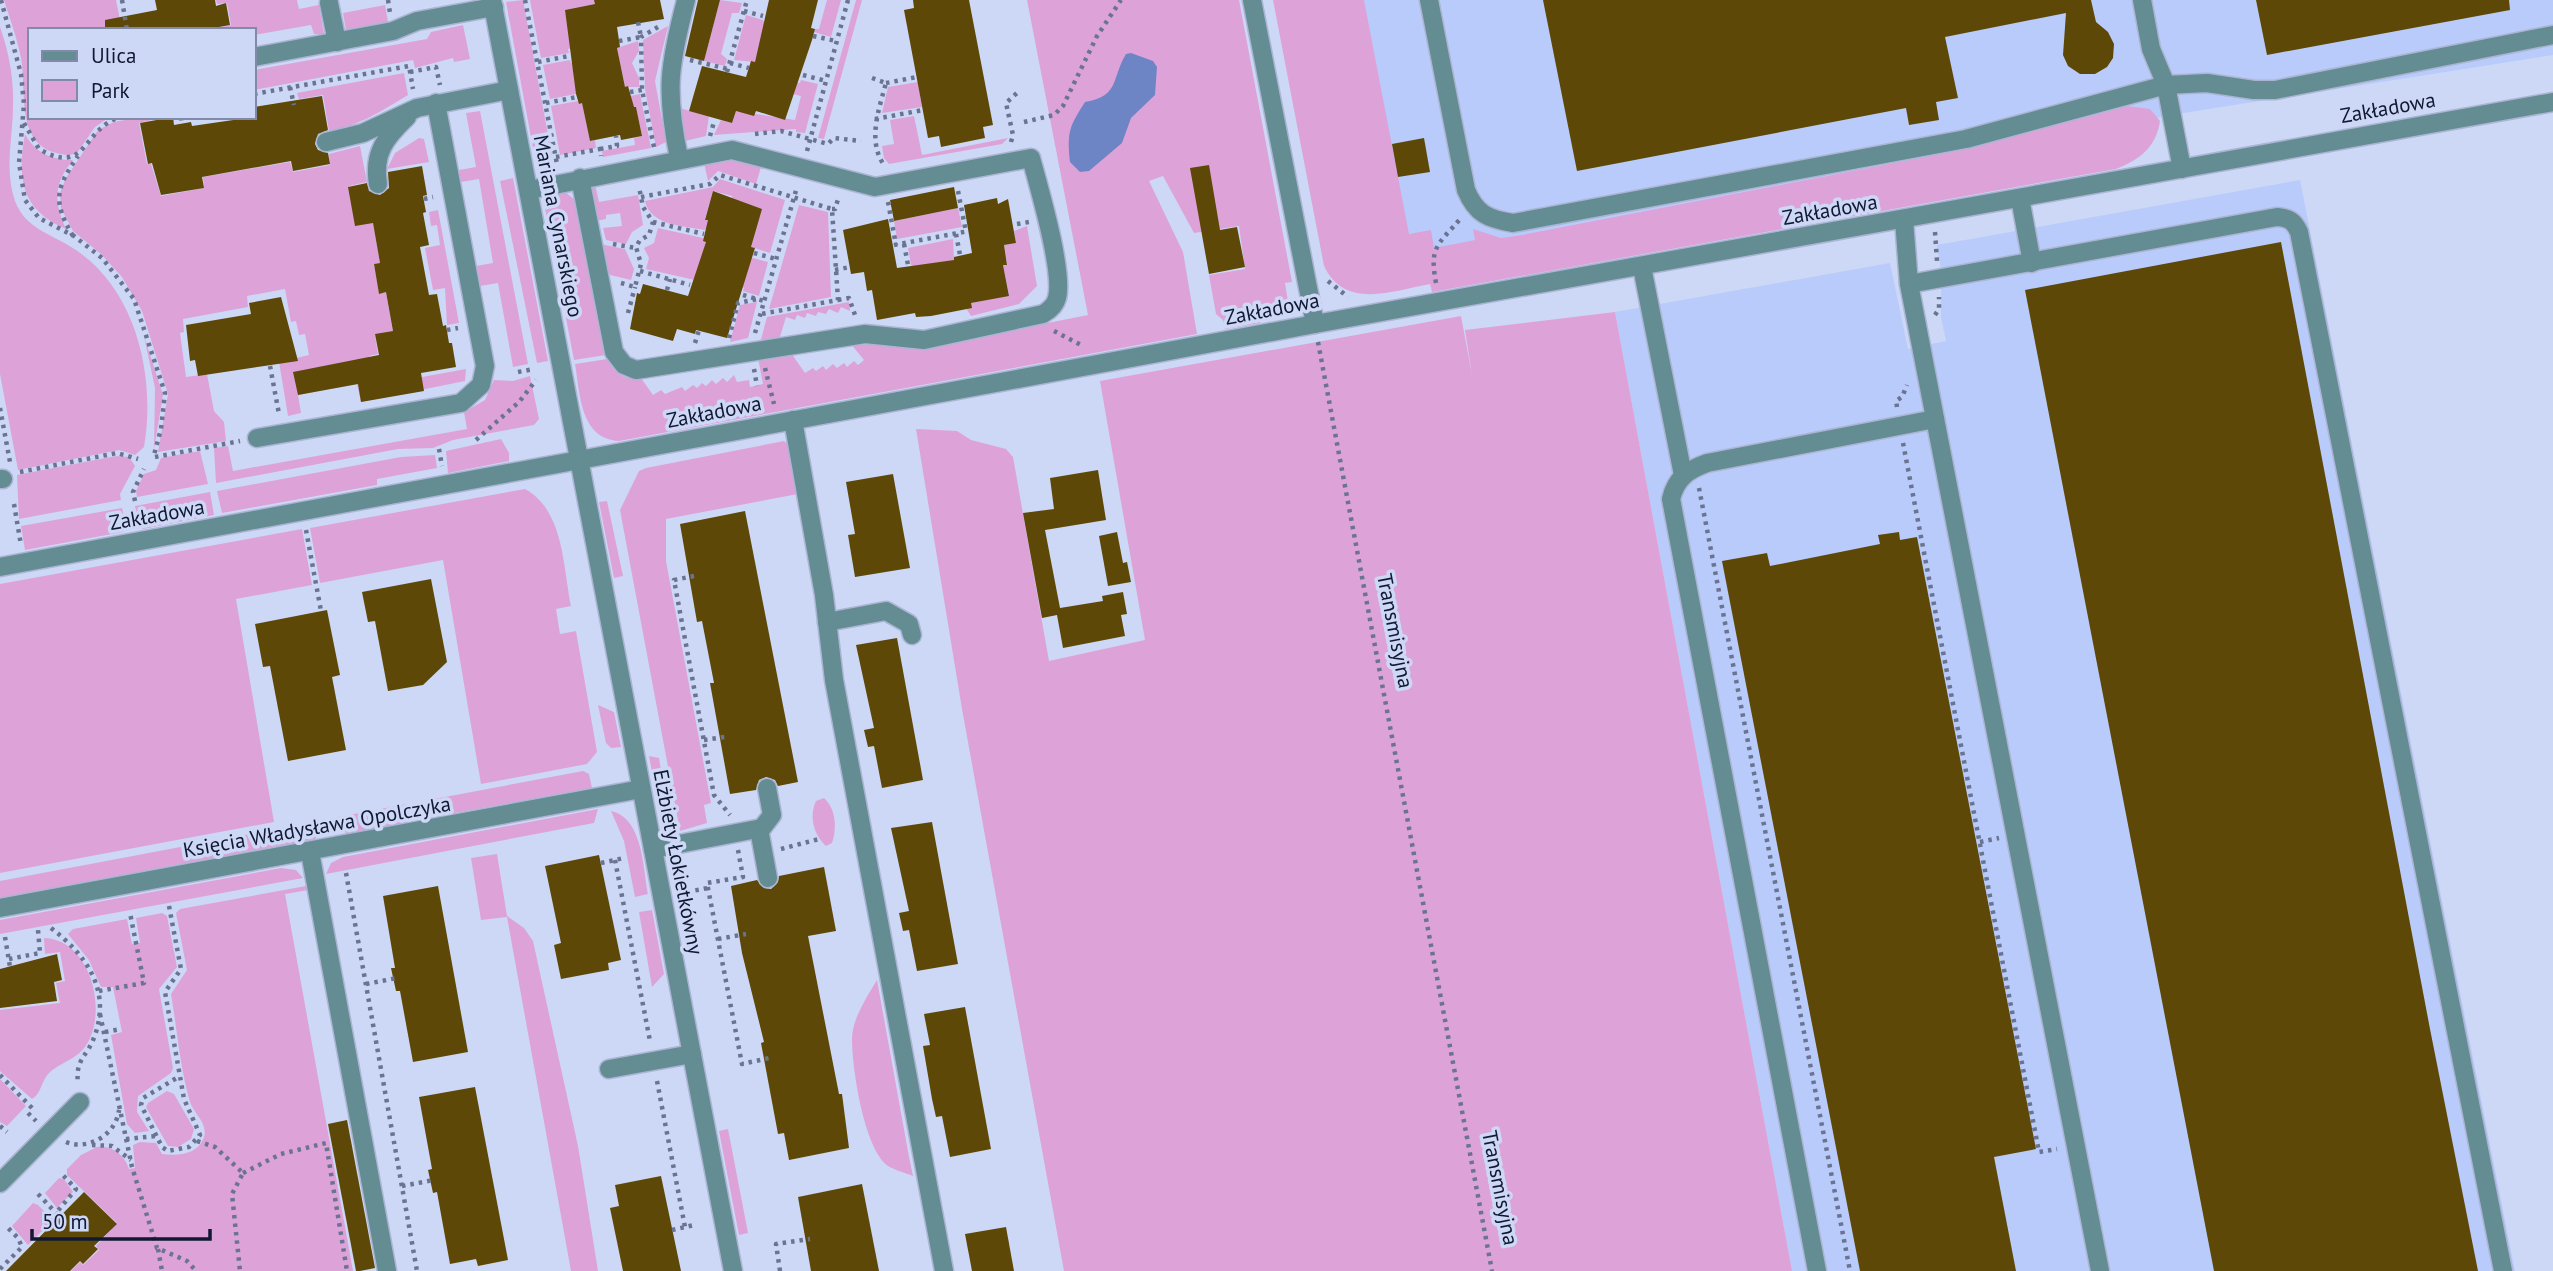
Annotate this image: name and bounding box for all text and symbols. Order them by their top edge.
legend [28,28,256,119]
text: Ulica [91,42,136,69]
text: Park [91,77,130,104]
street label: Zakładowa [2338,86,2438,129]
street label: Mariana Cynarskiego [528,132,589,319]
street label: Zakładowa [1780,188,1880,231]
street label: Zakładowa [1222,286,1322,331]
street label: Zakładowa [664,389,764,434]
street label: Zakładowa [107,493,207,536]
street label: Transmisyjna [1371,571,1420,690]
street label: Elżbiety Łokietkówny [647,767,710,957]
street label: Księcia Władysława Opolczyka [181,790,453,863]
street label: Transmisyjna [1476,1128,1525,1247]
scale bar [32,1198,210,1242]
text: 50 m [42,1208,88,1235]

